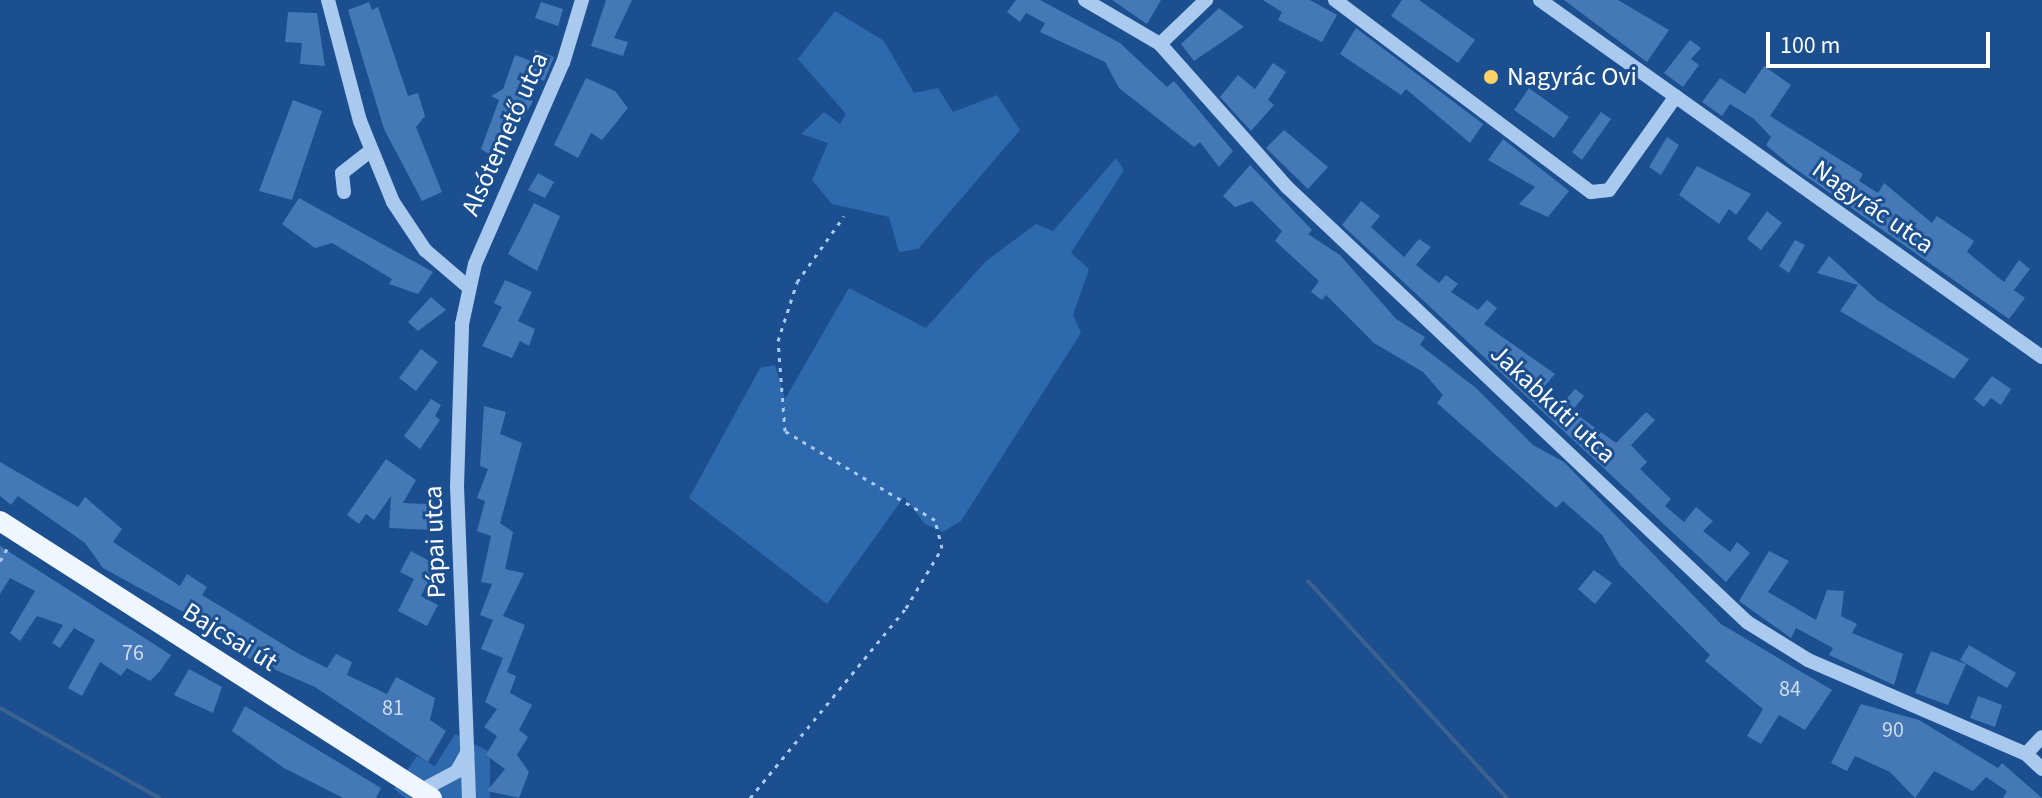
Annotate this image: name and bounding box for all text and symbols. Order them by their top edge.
scale bar [1770,16,1994,66]
text: 100 m [1780,28,1840,63]
street label: Alsótemető utca [455,47,555,221]
place label: Nagyrác Ovi [1507,61,1637,93]
marker: Nagyrác Ovi [1482,68,1500,86]
street label: Nagyrác utca [1806,154,1940,260]
street label: Jakabkúti utca [1484,338,1622,470]
street label: Pápai utca [417,485,453,599]
street label: Bajcsai út [177,596,283,678]
house number: 76 [122,641,144,667]
house number: 84 [1779,677,1801,703]
house number: 81 [382,696,404,722]
house number: 90 [1882,718,1904,744]

